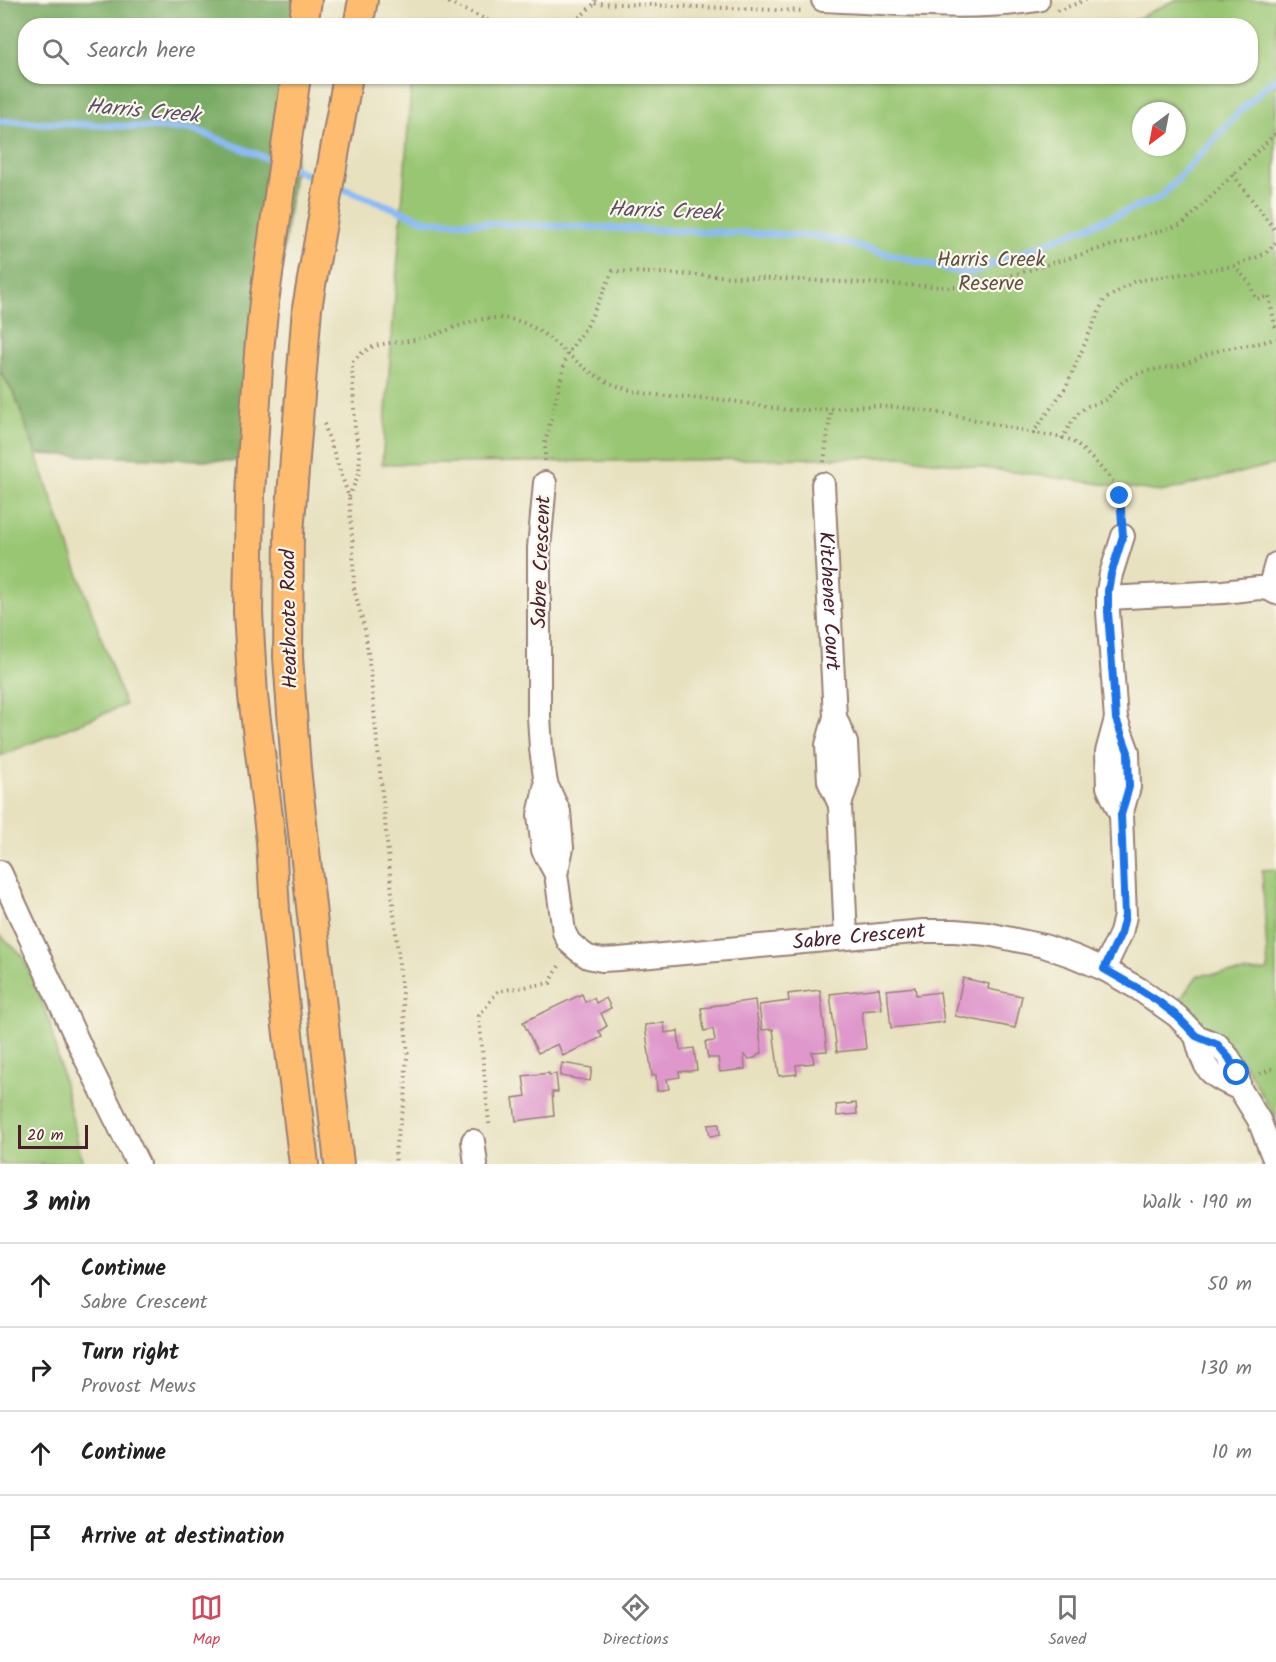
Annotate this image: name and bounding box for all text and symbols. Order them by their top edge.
search box [18,18,1258,84]
text: Search here [87,34,195,69]
icon: search [39,35,72,68]
water label: Harris Creek [85,90,205,135]
north arrow [1132,102,1186,156]
water label: Harris Creek [608,193,726,232]
park label: Harris Creek Reserve [937,244,1045,301]
route end [1106,482,1132,508]
street label: Sabre Crescent [523,494,561,629]
street label: Kitchener Court [809,531,849,672]
street label: Heathcote Road [272,548,308,689]
street label: Sabre Crescent [791,914,928,959]
route start [1223,1059,1249,1085]
scale bar [18,1122,88,1150]
text: 20 m [27,1123,63,1148]
text: 3 min [24,1182,91,1224]
text: Walk · 190 m [1142,1187,1252,1219]
text: Continue [81,1252,166,1287]
icon: ahead [24,1269,57,1302]
text: 50 m [1207,1269,1252,1301]
text: Sabre Crescent [81,1287,208,1319]
text: Turn right [81,1336,179,1371]
icon: right [24,1353,57,1386]
text: 130 m [1200,1353,1252,1385]
text: Provost Mews [81,1371,196,1403]
text: Continue [81,1436,166,1471]
icon: ahead [24,1437,57,1470]
text: 10 m [1212,1437,1252,1469]
text: Arrive at destination [81,1520,284,1555]
icon: arrive [24,1521,57,1554]
tab: Map [190,1591,223,1652]
tab: Directions [602,1591,669,1652]
tab: Saved [1048,1591,1086,1652]

